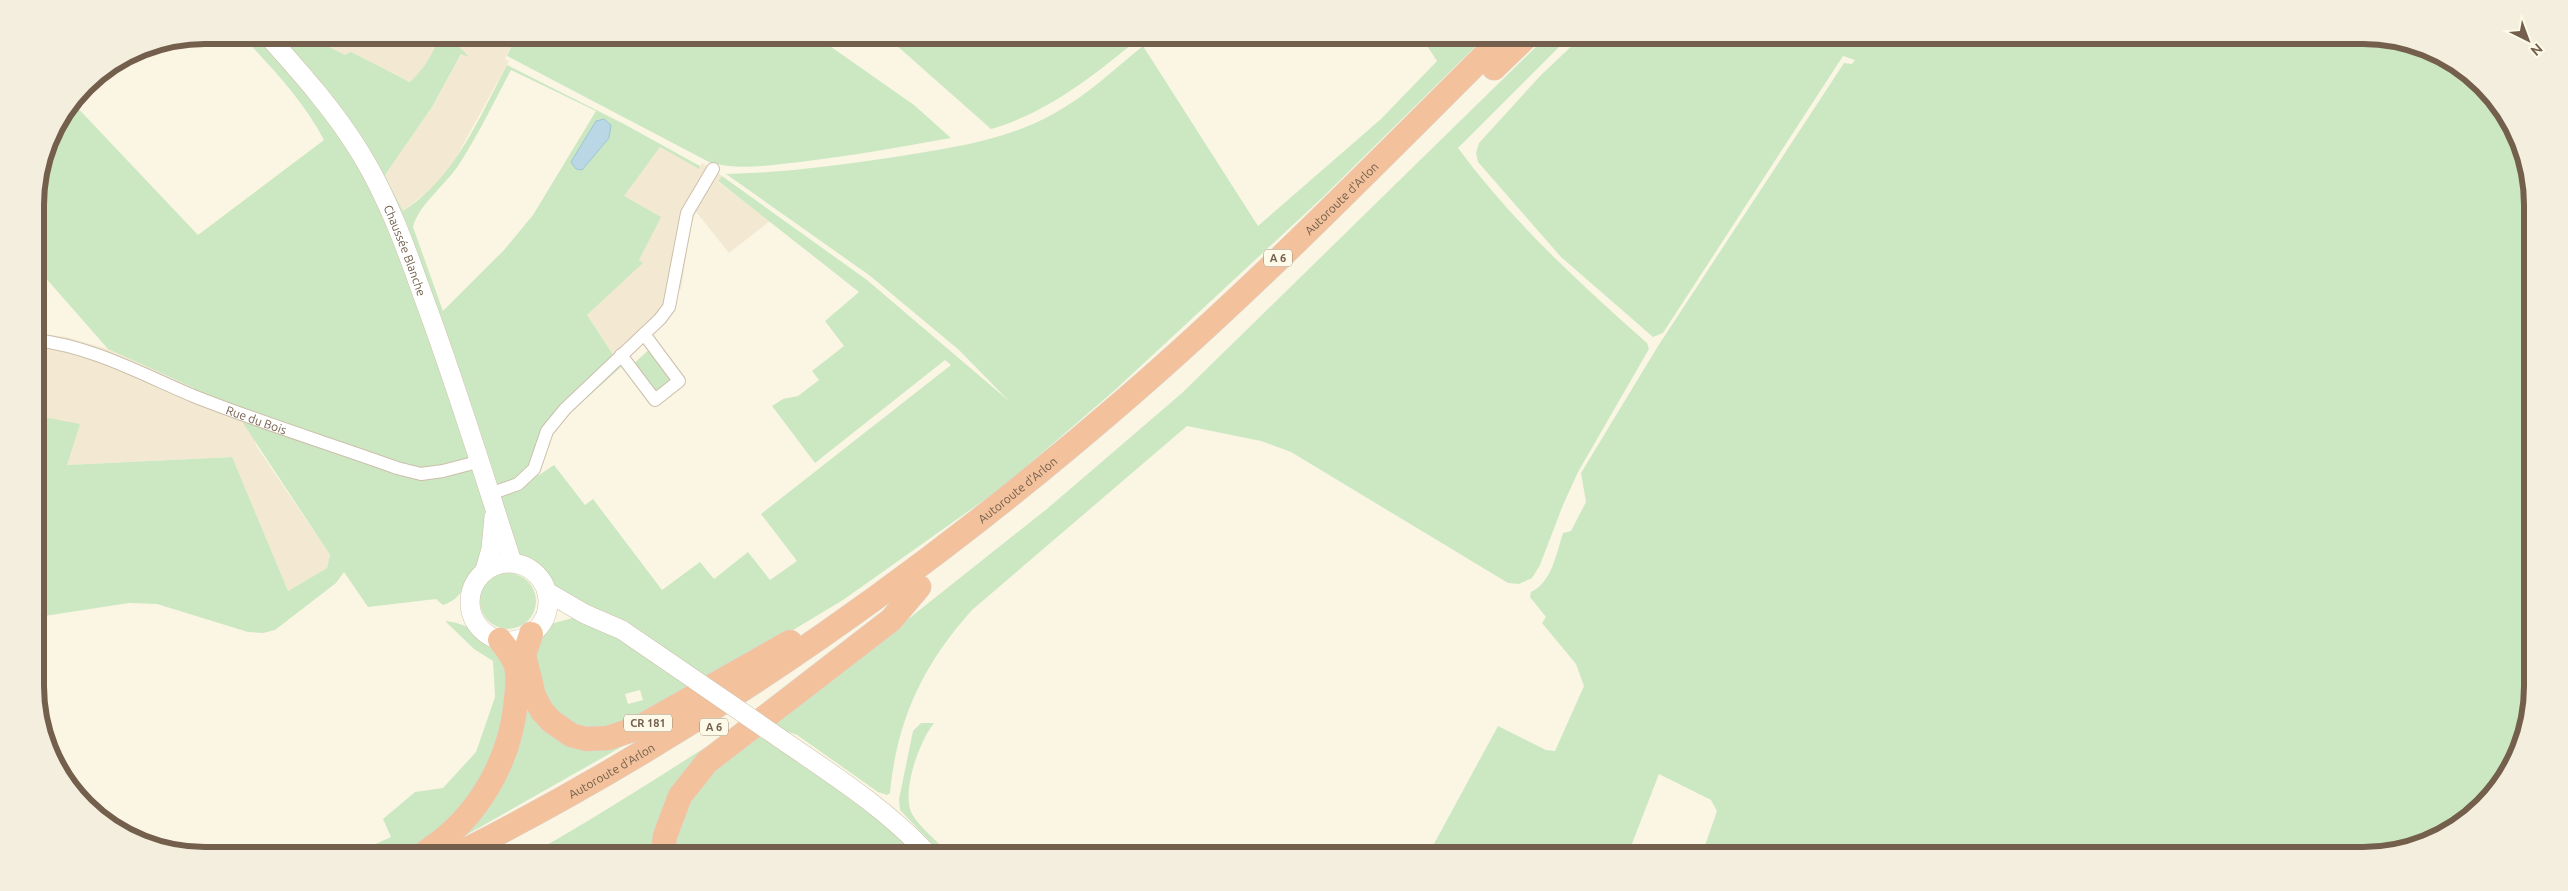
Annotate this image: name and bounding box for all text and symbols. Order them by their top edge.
north arrow [2503,15,2553,65]
text: N [2527,40,2546,59]
street label: Autoroute d'Arlon [1302,159,1380,237]
street label: Chaussée Blanche [382,203,429,297]
road number: A 6 [1264,250,1292,266]
street label: Rue du Bois [225,403,288,436]
street label: Autoroute d'Arlon [975,454,1059,525]
road number: CR 181 [624,714,672,731]
road number: A 6 [700,719,728,736]
street label: Autoroute d'Arlon [566,740,657,800]

